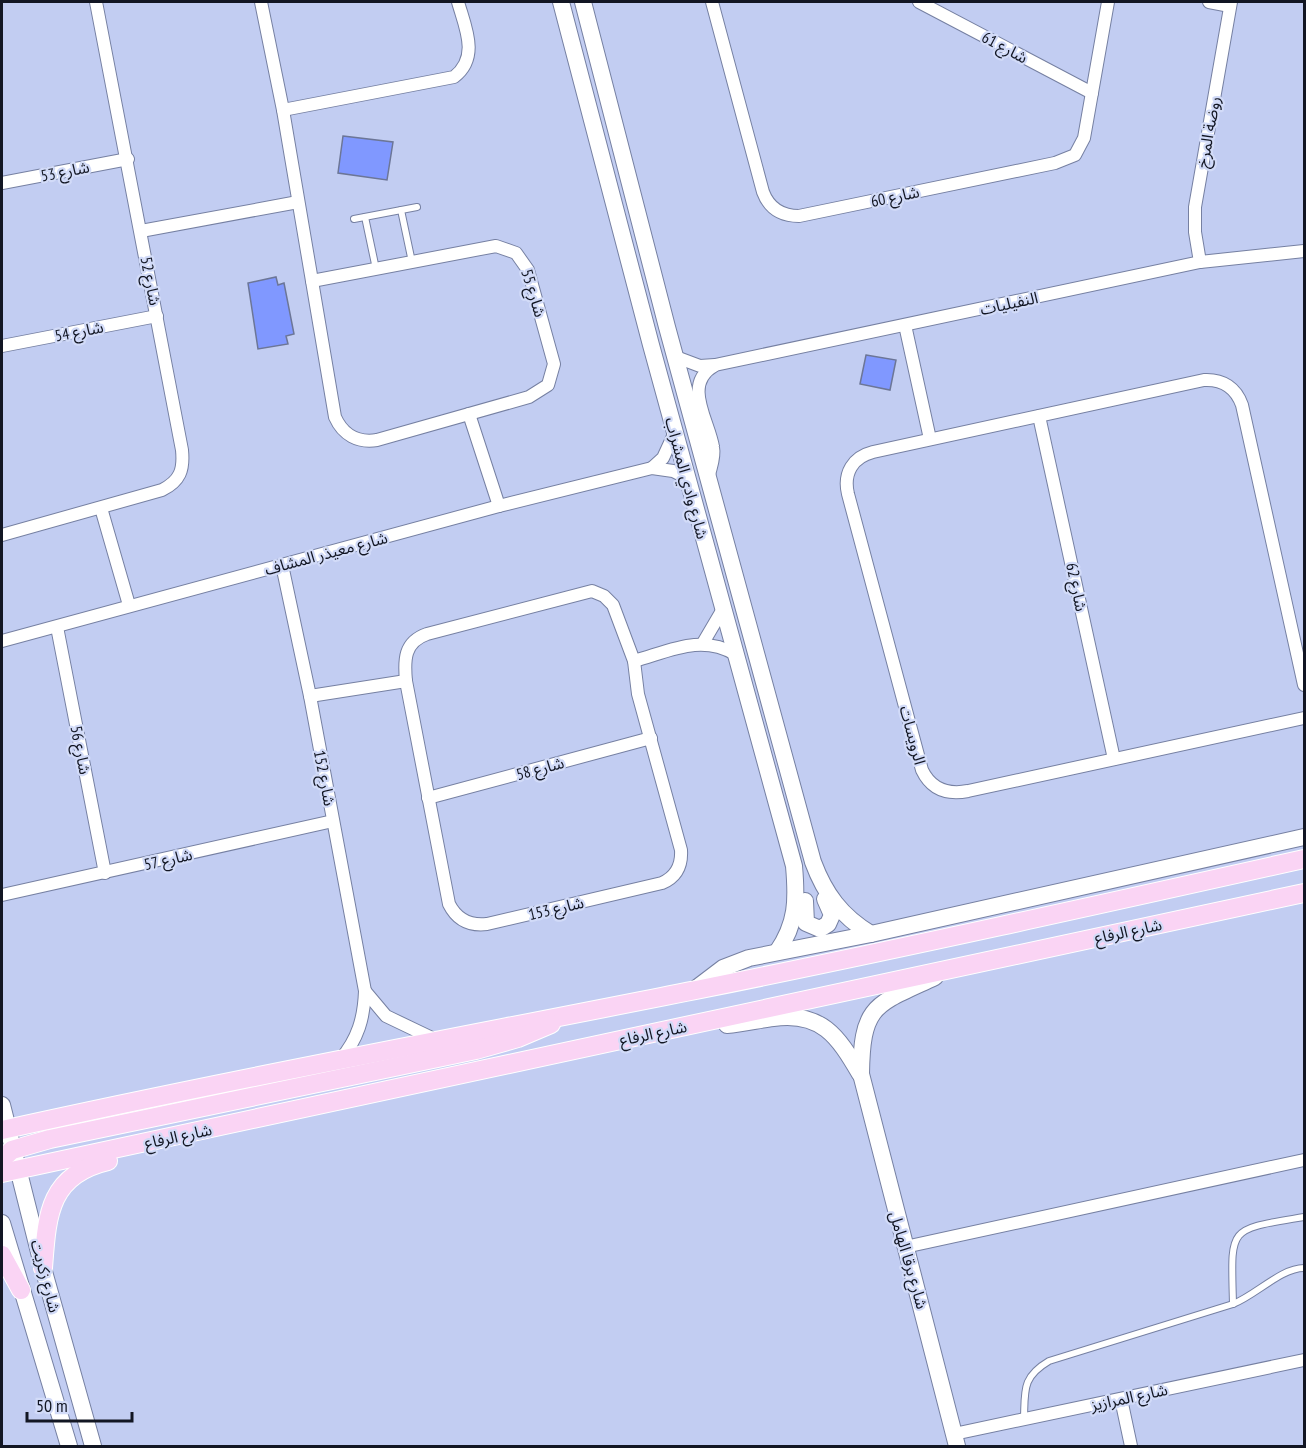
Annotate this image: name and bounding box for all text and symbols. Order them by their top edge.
street label: شارع 61 [977,27,1031,70]
street label: روضة المرخ [1192,95,1227,170]
street label: شارع 53 [39,157,92,188]
street label: شارع 60 [869,181,922,214]
street label: شارع 52 [134,255,165,308]
street label: شارع 55 [514,267,551,320]
street label: النفيليات [978,287,1040,319]
street label: شارع 54 [53,317,106,348]
street label: شارع وادي المشراب [658,415,713,542]
street label: شارع معيذر المشاف [262,527,390,582]
street label: شارع 62 [1059,561,1092,614]
street label: الرويسات [896,703,930,767]
street label: شارع 56 [64,724,95,777]
street label: شارع 152 [307,749,340,808]
street label: شارع 58 [514,752,567,787]
street label: شارع 57 [142,844,195,877]
street label: شارع 153 [526,892,586,927]
street label: شارع الرفاع [1093,914,1164,951]
street label: شارع الرفاع [618,1016,689,1053]
street label: شارع الرفاع [143,1119,214,1156]
street label: شارع برقا الهامل [883,1209,933,1312]
street label: شارع زكريت [24,1237,65,1315]
street label: شارع المرازيز [1088,1379,1170,1418]
scale bar [27,1385,132,1423]
text: 50 m [36,1394,68,1417]

